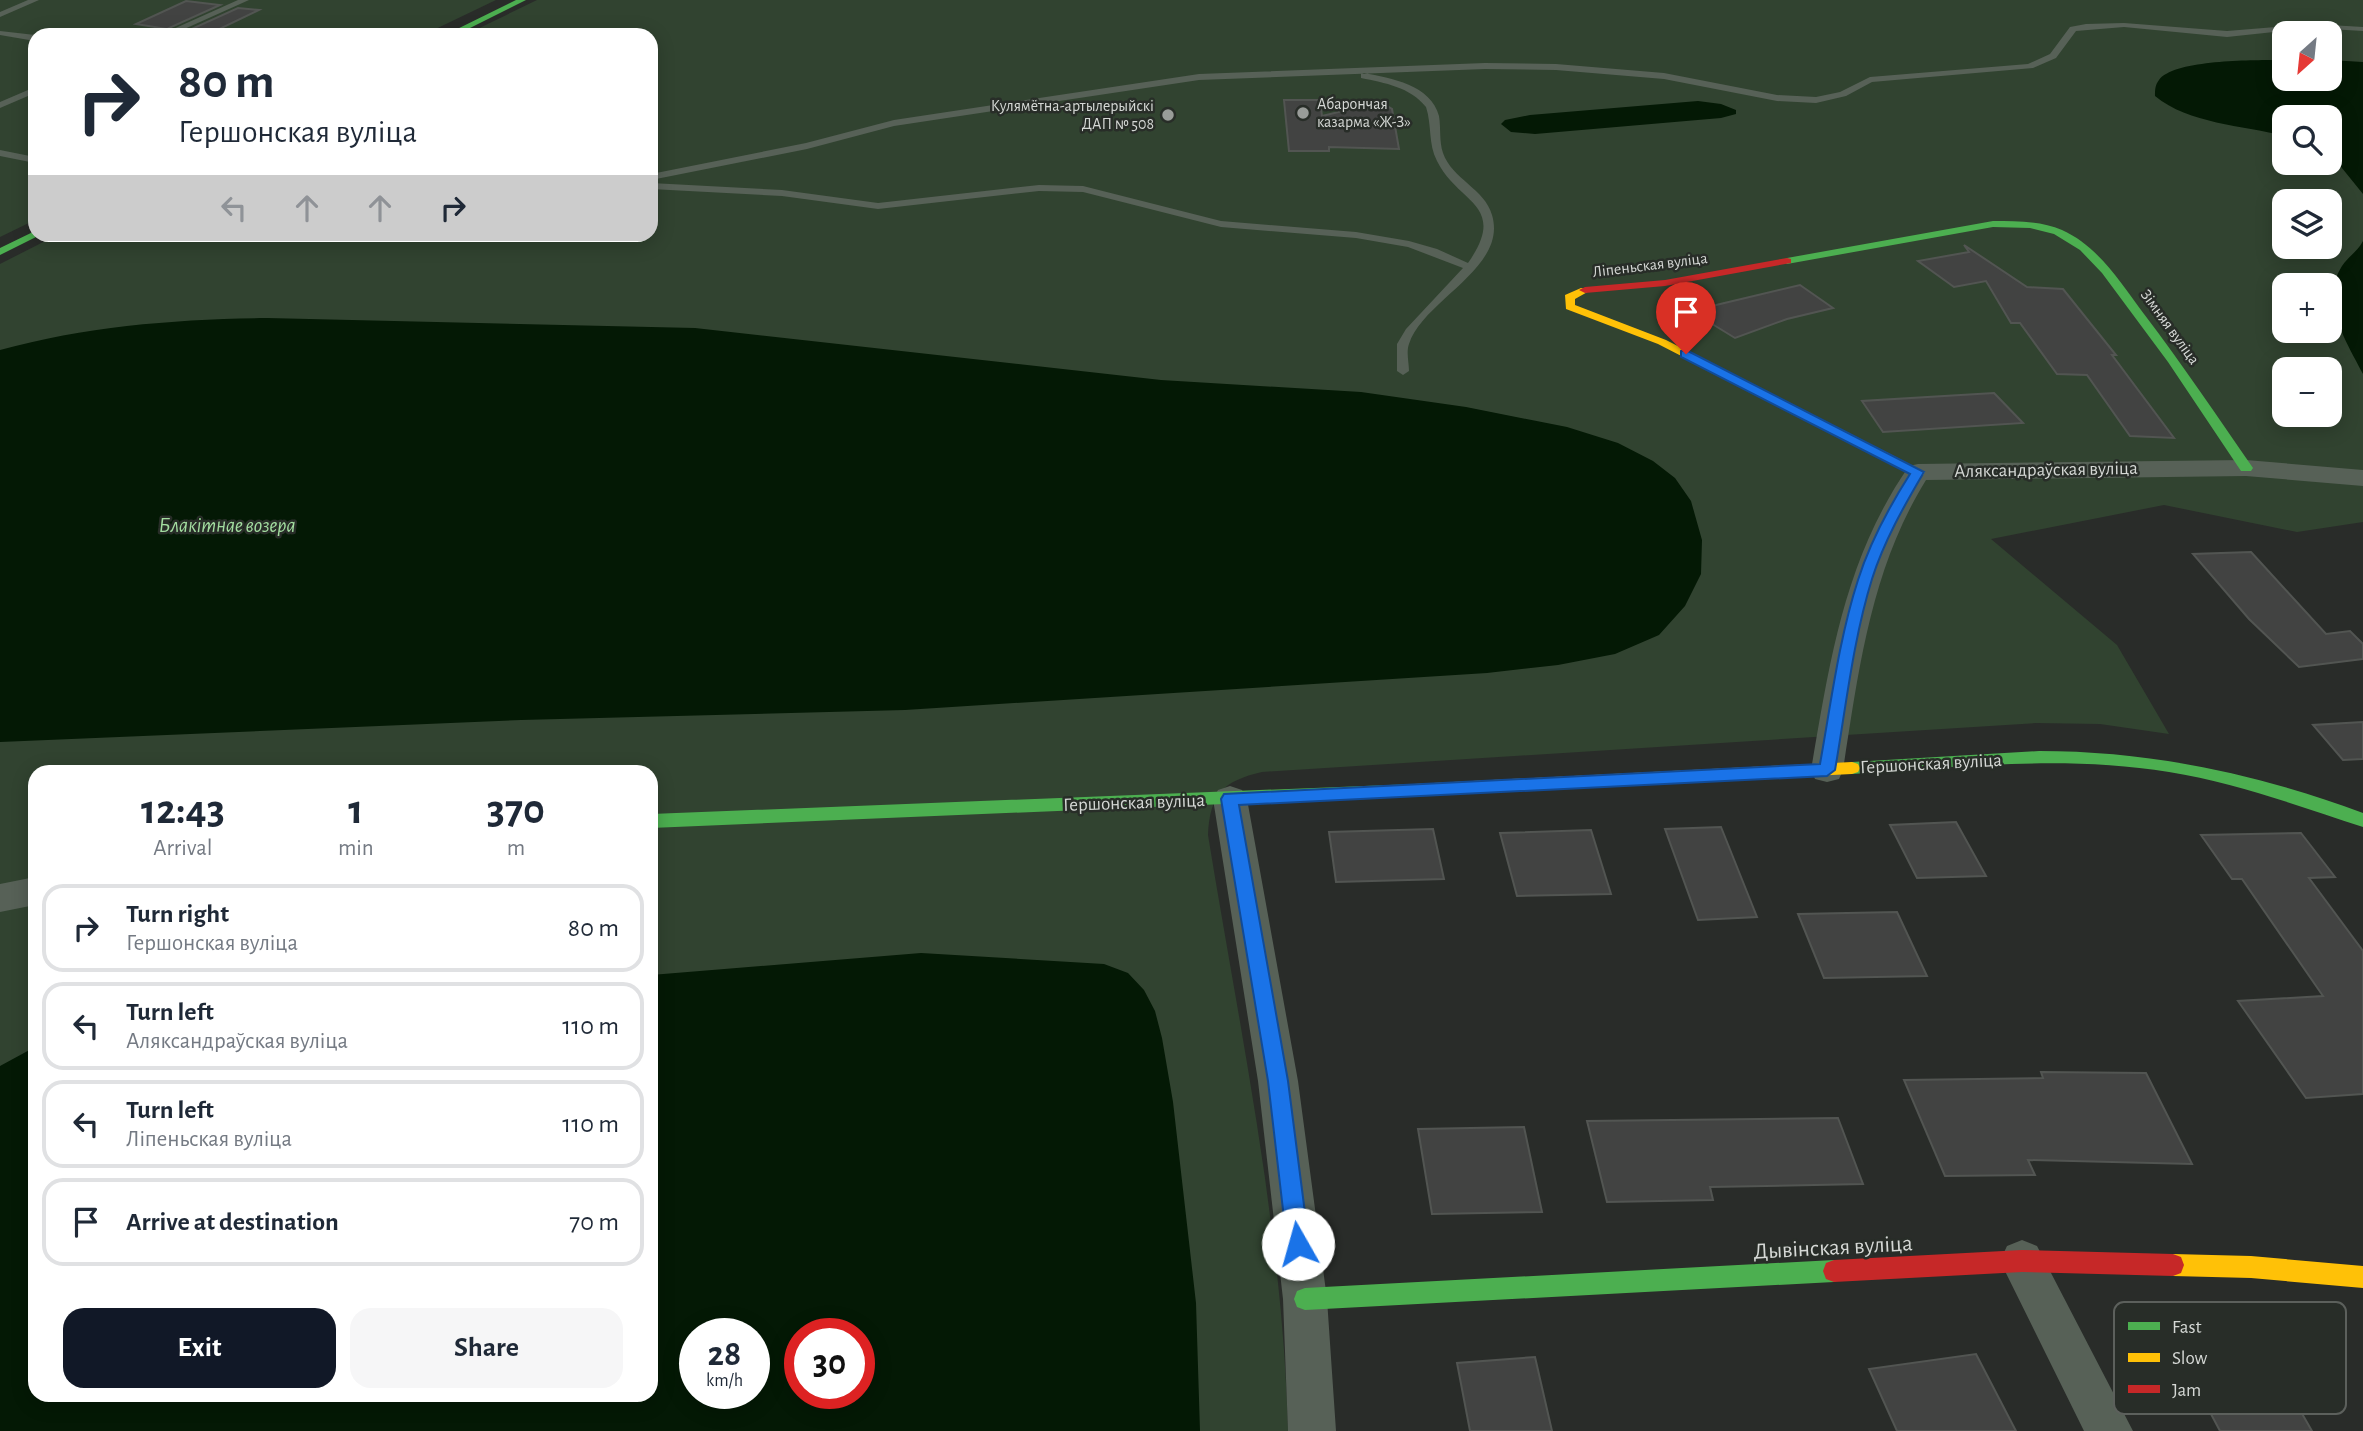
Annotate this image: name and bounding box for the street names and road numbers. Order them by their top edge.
street label: Ліпеньская вуліца [1592,250,1708,281]
street label: Зімняя вуліца [2137,287,2202,368]
street label: Аляксандраўская вуліца [1954,459,2138,481]
street label: Гершонская вуліца [1860,751,2003,777]
street label: Гершонская вуліца [1063,791,1206,815]
street label: Дывінская вуліца [1753,1232,1913,1264]

